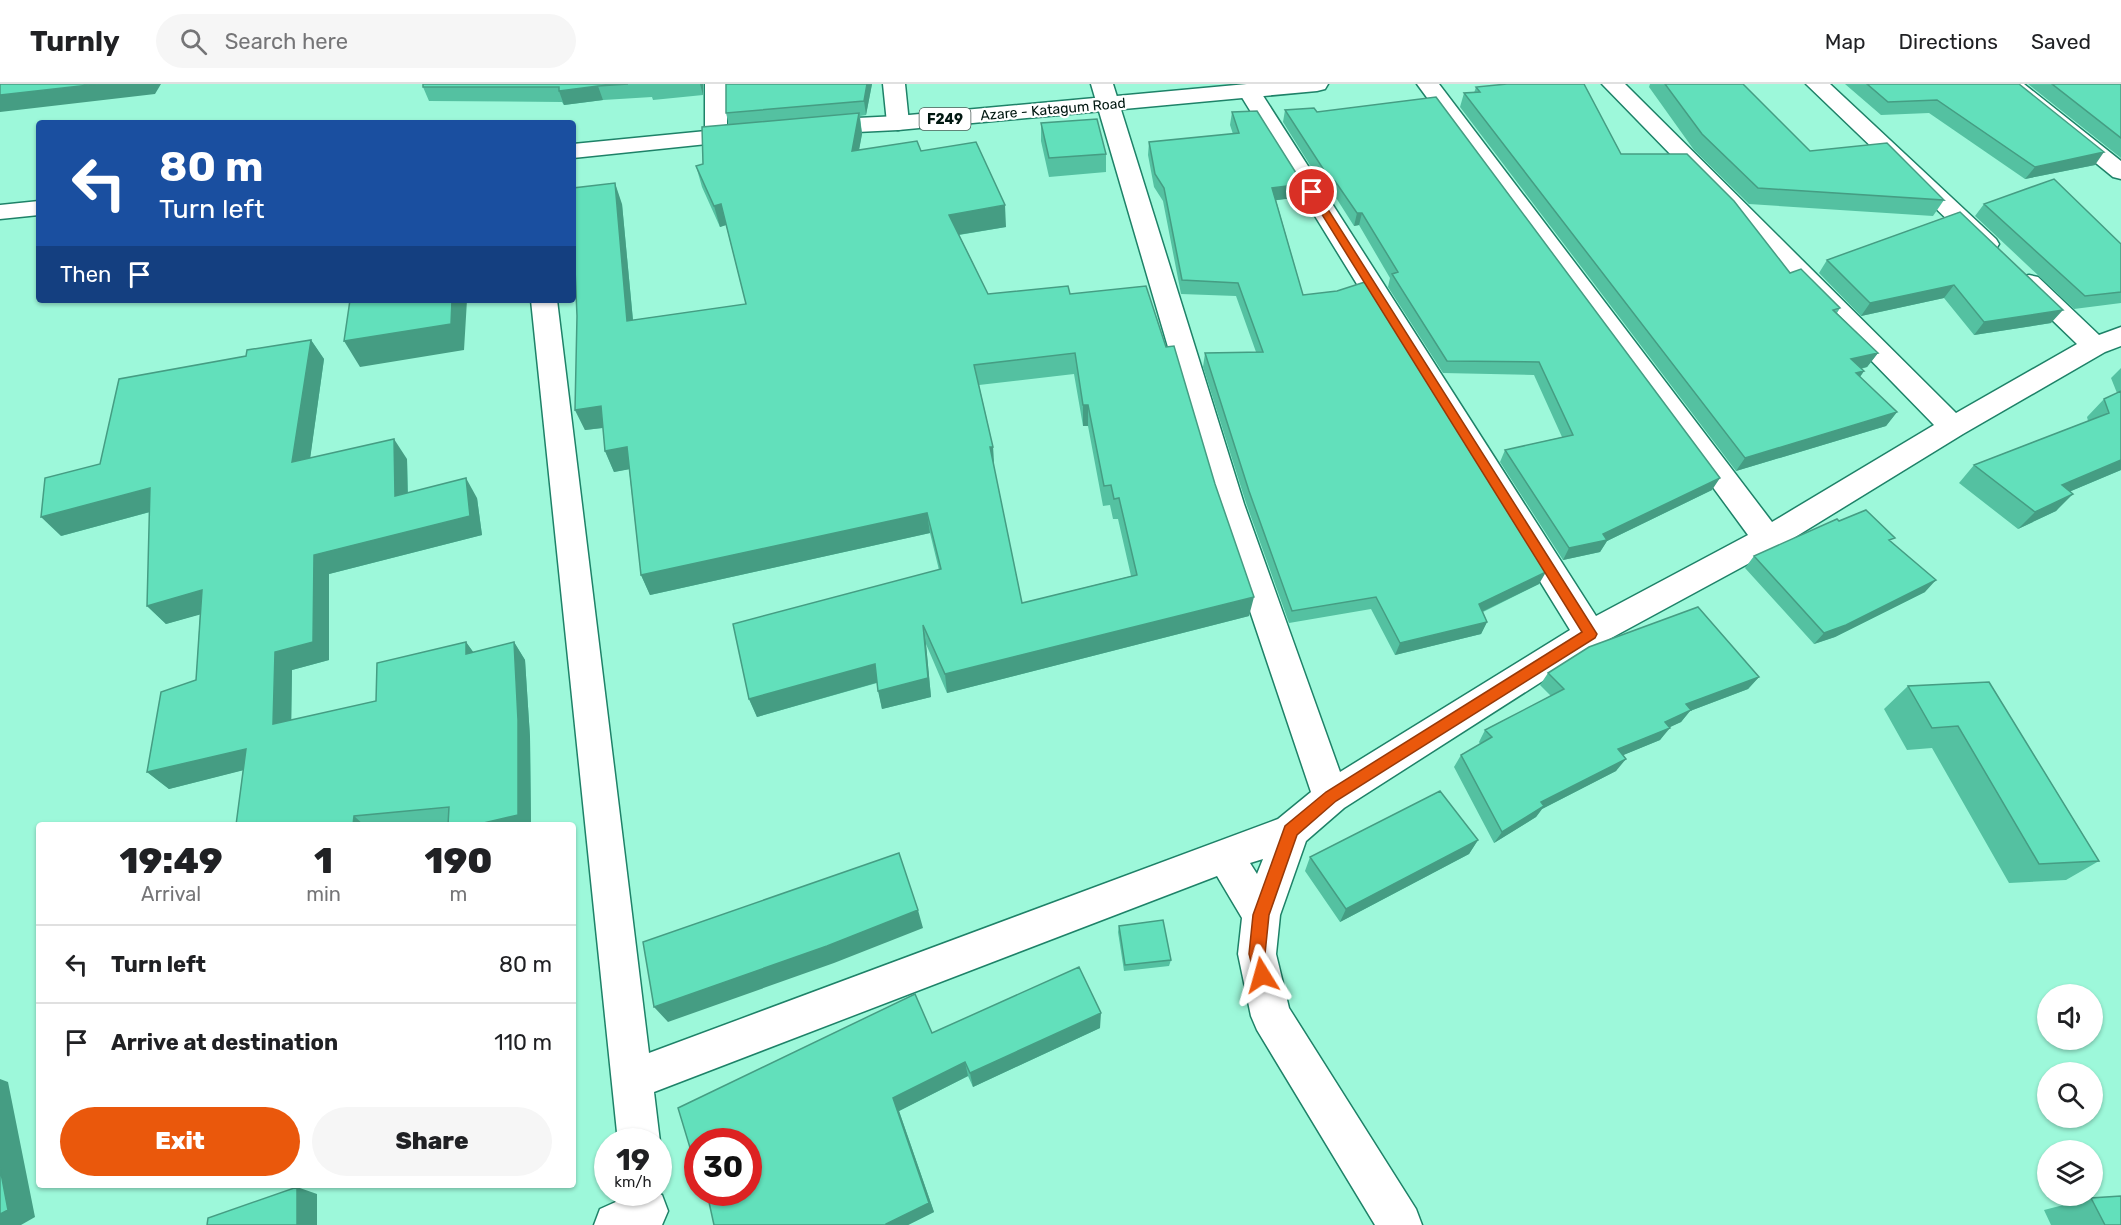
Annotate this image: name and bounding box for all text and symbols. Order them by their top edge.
search box [156,14,576,68]
text: Turnly [30,25,120,58]
icon: search [177,25,210,58]
text: Search here [225,28,348,55]
text: Map [1825,29,1866,54]
text: Directions [1899,29,1998,54]
text: Saved [2031,29,2091,54]
street label: Azare - Katagum Road [980,95,1126,124]
road number: F249 [920,108,970,130]
text: 80 m [159,142,263,192]
icon: left [60,144,138,222]
pin [1286,166,1337,217]
icon: arrive [1295,175,1328,208]
text: Turn left [159,193,264,225]
icon: arrive [123,258,156,291]
text: Then [60,261,111,288]
text: 19:49 [120,839,223,882]
text: 1 [314,839,333,882]
text: 190 [425,839,492,882]
text: Arrival [141,882,201,906]
text: min [306,882,341,906]
text: m [450,882,467,906]
position arrow [1230,943,1294,1007]
icon: left [60,948,93,981]
text: Turn left [111,951,206,978]
text: 80 m [499,951,552,978]
map controls [2037,984,2103,1206]
button: sound [2037,984,2103,1050]
icon: arrive [60,1026,93,1059]
text: Arrive at destination [111,1029,338,1056]
text: 110 m [494,1029,552,1056]
button: search [2037,1062,2103,1128]
button: Exit [60,1107,300,1176]
button: Share [312,1107,552,1176]
speed limit sign: 30 [684,1128,762,1206]
button: layers [2037,1140,2103,1206]
text: 19 [616,1142,650,1178]
text: km/h [614,1173,652,1191]

